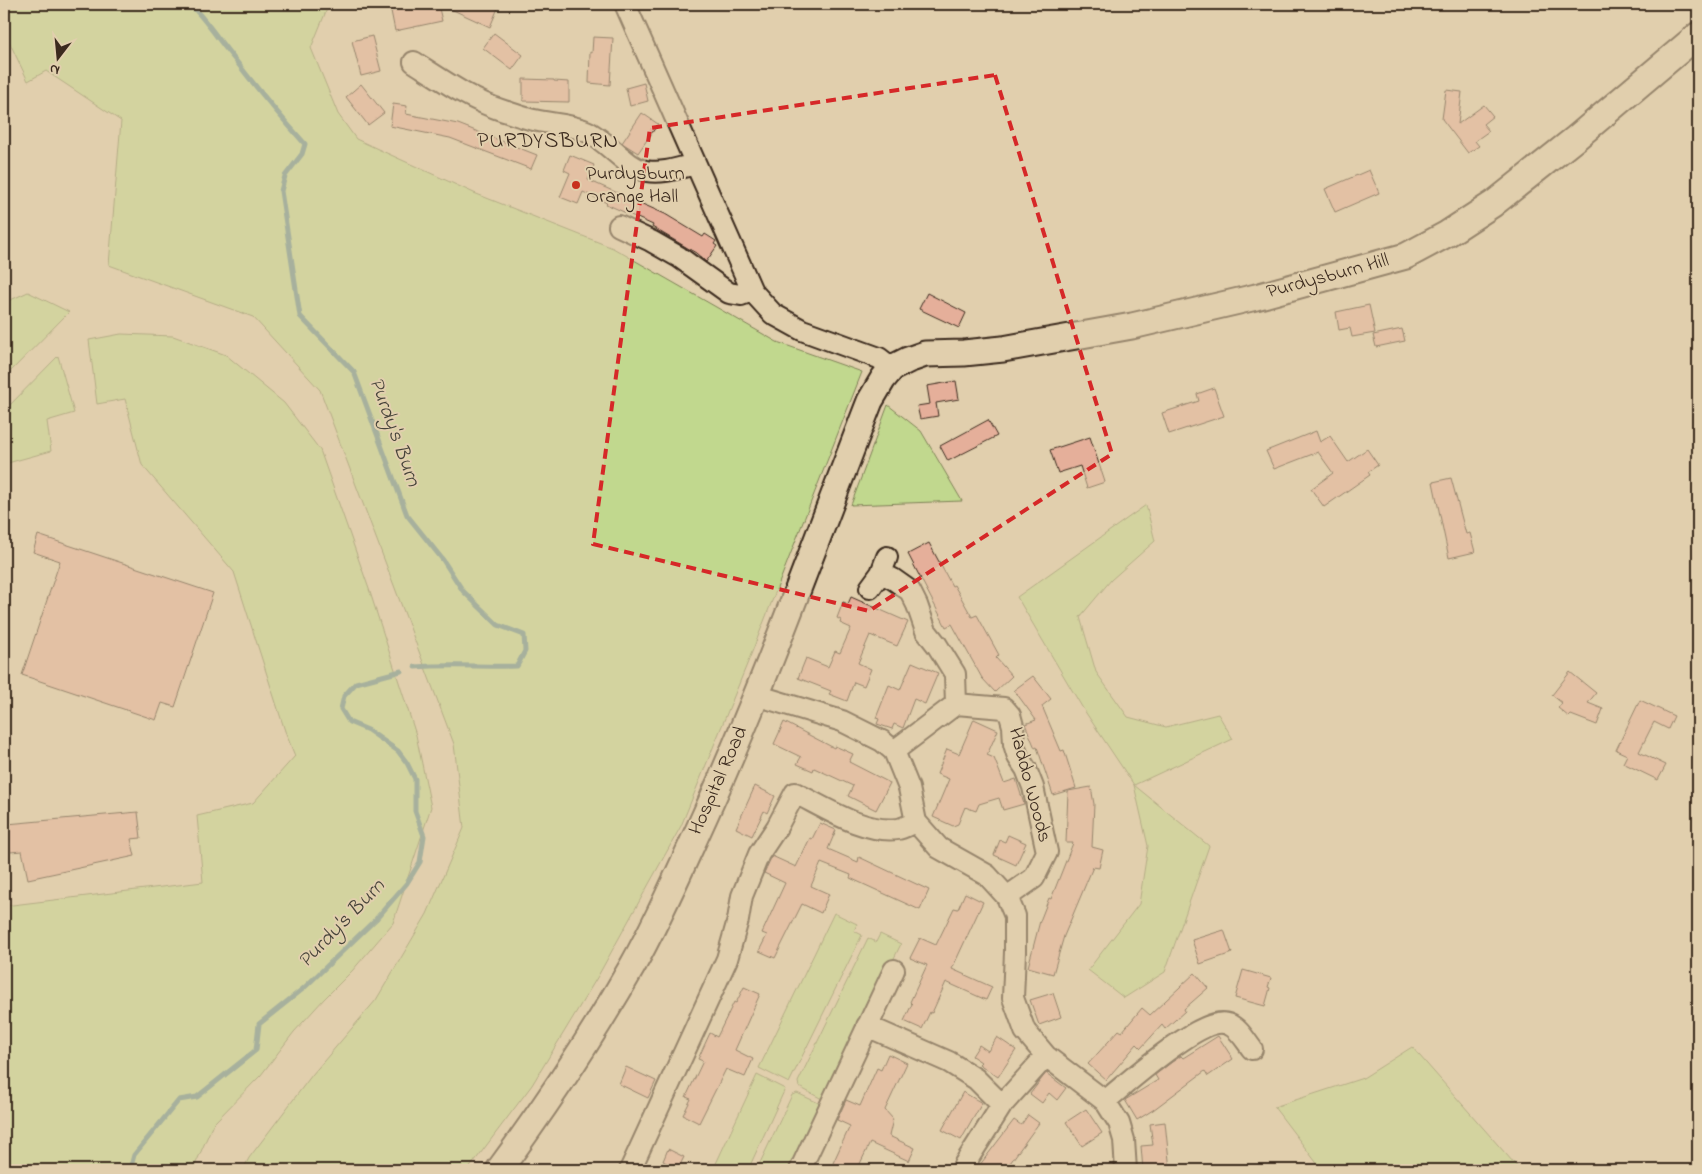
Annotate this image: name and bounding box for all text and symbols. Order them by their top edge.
north arrow [32,32,82,82]
text: N [47,58,62,80]
district label: PURDYSBURN [477,126,619,158]
place label: Purdysburn Orange Hall [586,160,685,213]
marker: Purdysburn Orange Hall [570,179,582,191]
street label: Purdysburn Hill [1264,247,1392,307]
water label: Purdy's Burn [360,373,428,491]
street label: Hospital Road [682,722,756,840]
street label: Haddo Woods [1000,724,1058,846]
water label: Purdy's Burn [292,872,393,975]

